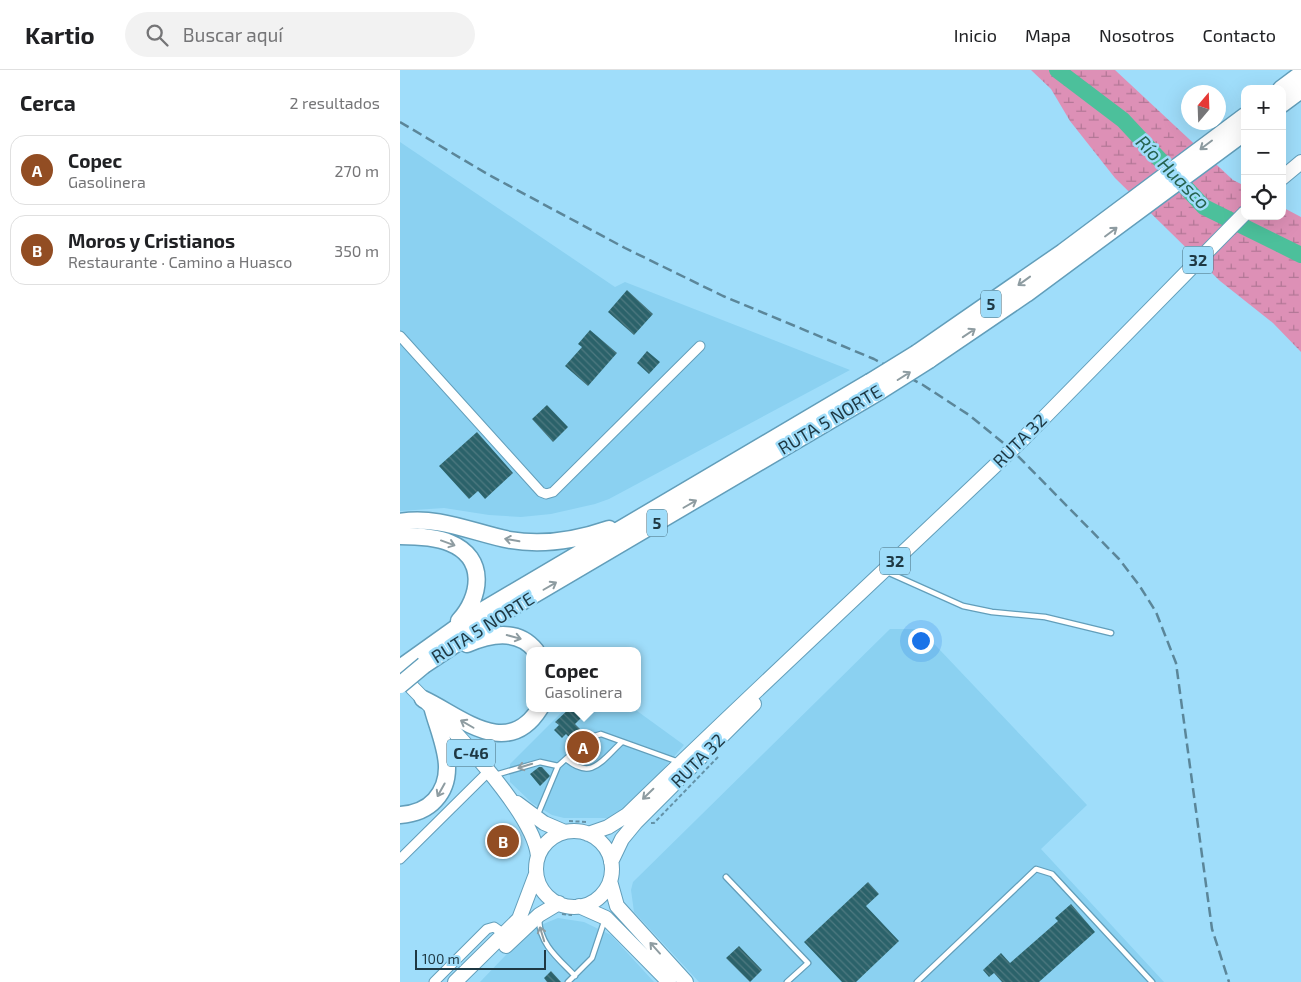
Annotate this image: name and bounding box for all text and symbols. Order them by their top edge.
search box [125,12,475,57]
text: Kartio [25,20,95,49]
icon: search [143,21,171,49]
text: Buscar aquí [183,23,283,46]
text: Inicio [954,24,997,46]
text: Mapa [1025,24,1071,46]
text: Nosotros [1099,24,1174,46]
text: Contacto [1202,24,1276,46]
north arrow [1181,85,1226,130]
map controls [1241,85,1286,220]
button: + [1241,85,1286,130]
text: Cerca [20,90,76,115]
text: 2 resultados [289,93,380,112]
water label: Río Huasco [1132,130,1215,213]
button: − [1241,130,1286,175]
one-way arrow [1200,140,1213,151]
text: Copec [68,149,122,172]
text: A [32,161,42,180]
text: 270 m [335,161,379,180]
text: Gasolinera [68,172,146,191]
button: locate [1241,175,1286,220]
one-way arrow [1104,226,1117,237]
text: Moros y Cristianos [68,229,235,252]
text: B [32,241,42,260]
text: 350 m [334,241,379,260]
road number: 32 [1183,246,1213,274]
text: Restaurante · Camino a Huasco [68,252,292,271]
one-way arrow [1017,276,1031,286]
road number: 5 [981,290,1001,318]
one-way arrow [962,328,976,338]
one-way arrow [897,370,911,380]
street label: RUTA 5 NORTE [774,380,885,459]
street label: RUTA 32 [988,409,1051,472]
one-way arrow [683,498,697,508]
road number: 5 [647,509,667,536]
one-way arrow [504,534,520,544]
one-way arrow [440,539,455,548]
road number: 32 [880,548,910,574]
one-way arrow [543,580,557,590]
street label: RUTA 5 NORTE [427,587,538,668]
your location [908,628,934,654]
one-way arrow [505,633,521,643]
popup [526,647,641,712]
text: Copec [545,659,599,682]
text: Gasolinera [545,682,622,701]
one-way arrow [460,718,474,728]
pin: A [567,728,599,766]
street label: RUTA 32 [666,729,729,792]
road number: C-46 [447,740,495,766]
one-way arrow [517,762,533,772]
one-way arrow [436,783,446,798]
one-way arrow [642,788,654,800]
pin: B [487,822,519,860]
one-way arrow [537,926,546,942]
one-way arrow [649,941,661,954]
scale bar [415,947,546,970]
text: 100 m [422,950,460,967]

